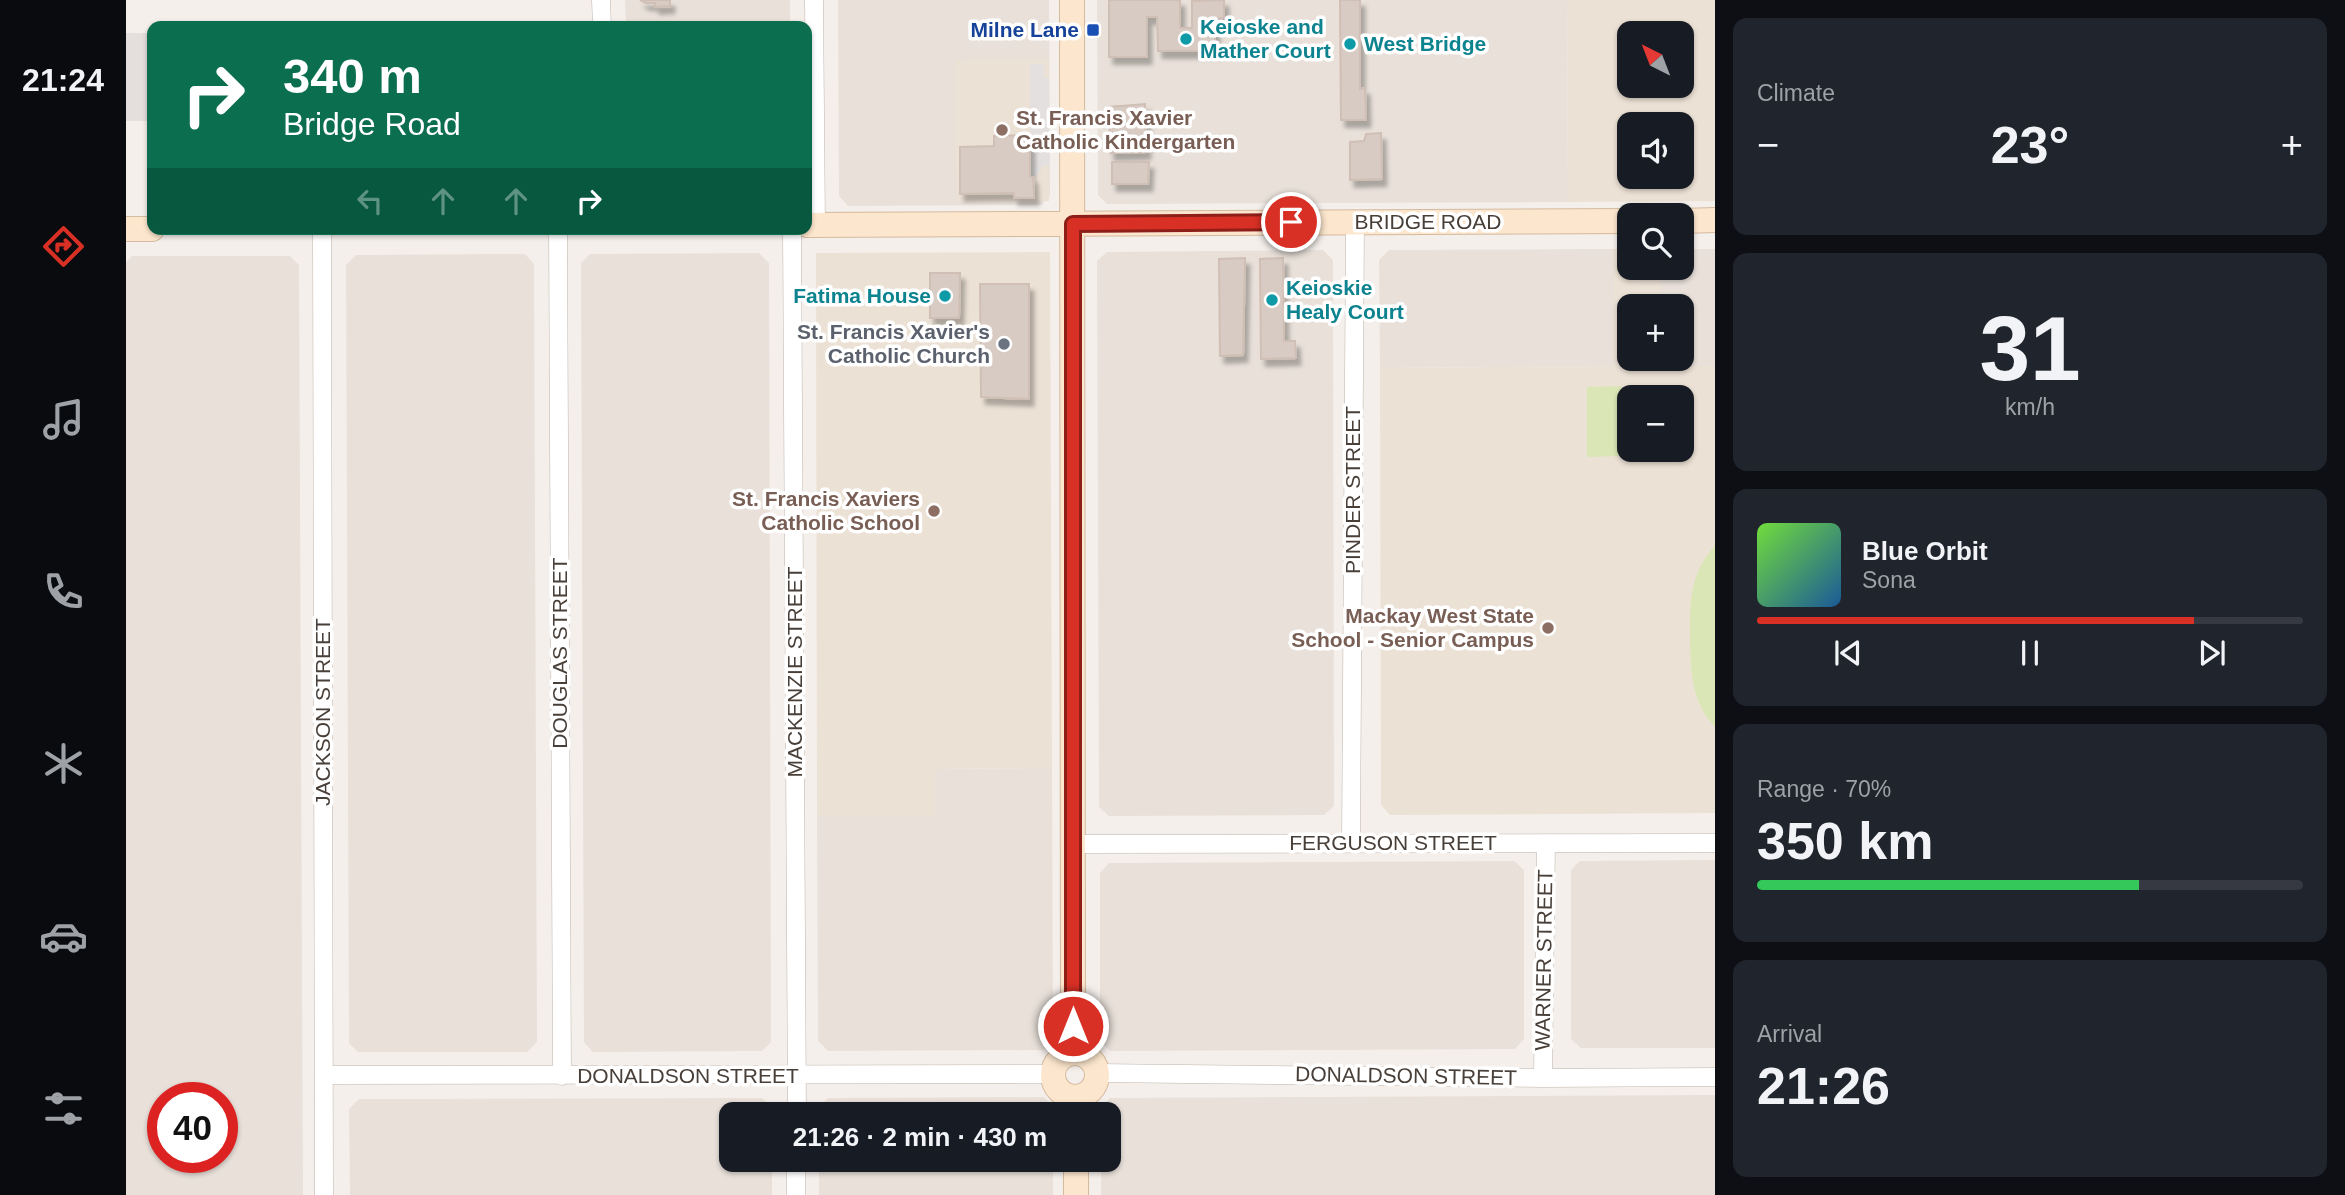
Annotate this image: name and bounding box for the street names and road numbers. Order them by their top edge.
street label: BRIDGE ROAD [1354,210,1502,233]
street label: PINDER STREET [1341,406,1364,574]
street label: DOUGLAS STREET [548,557,571,749]
street label: MACKENZIE STREET [783,566,806,778]
street label: JACKSON STREET [311,618,334,806]
street label: FERGUSON STREET [1289,831,1497,854]
street label: WARNER STREET [1530,869,1557,1051]
street label: DONALDSON STREET [1295,1062,1517,1089]
street label: DONALDSON STREET [577,1064,799,1087]

